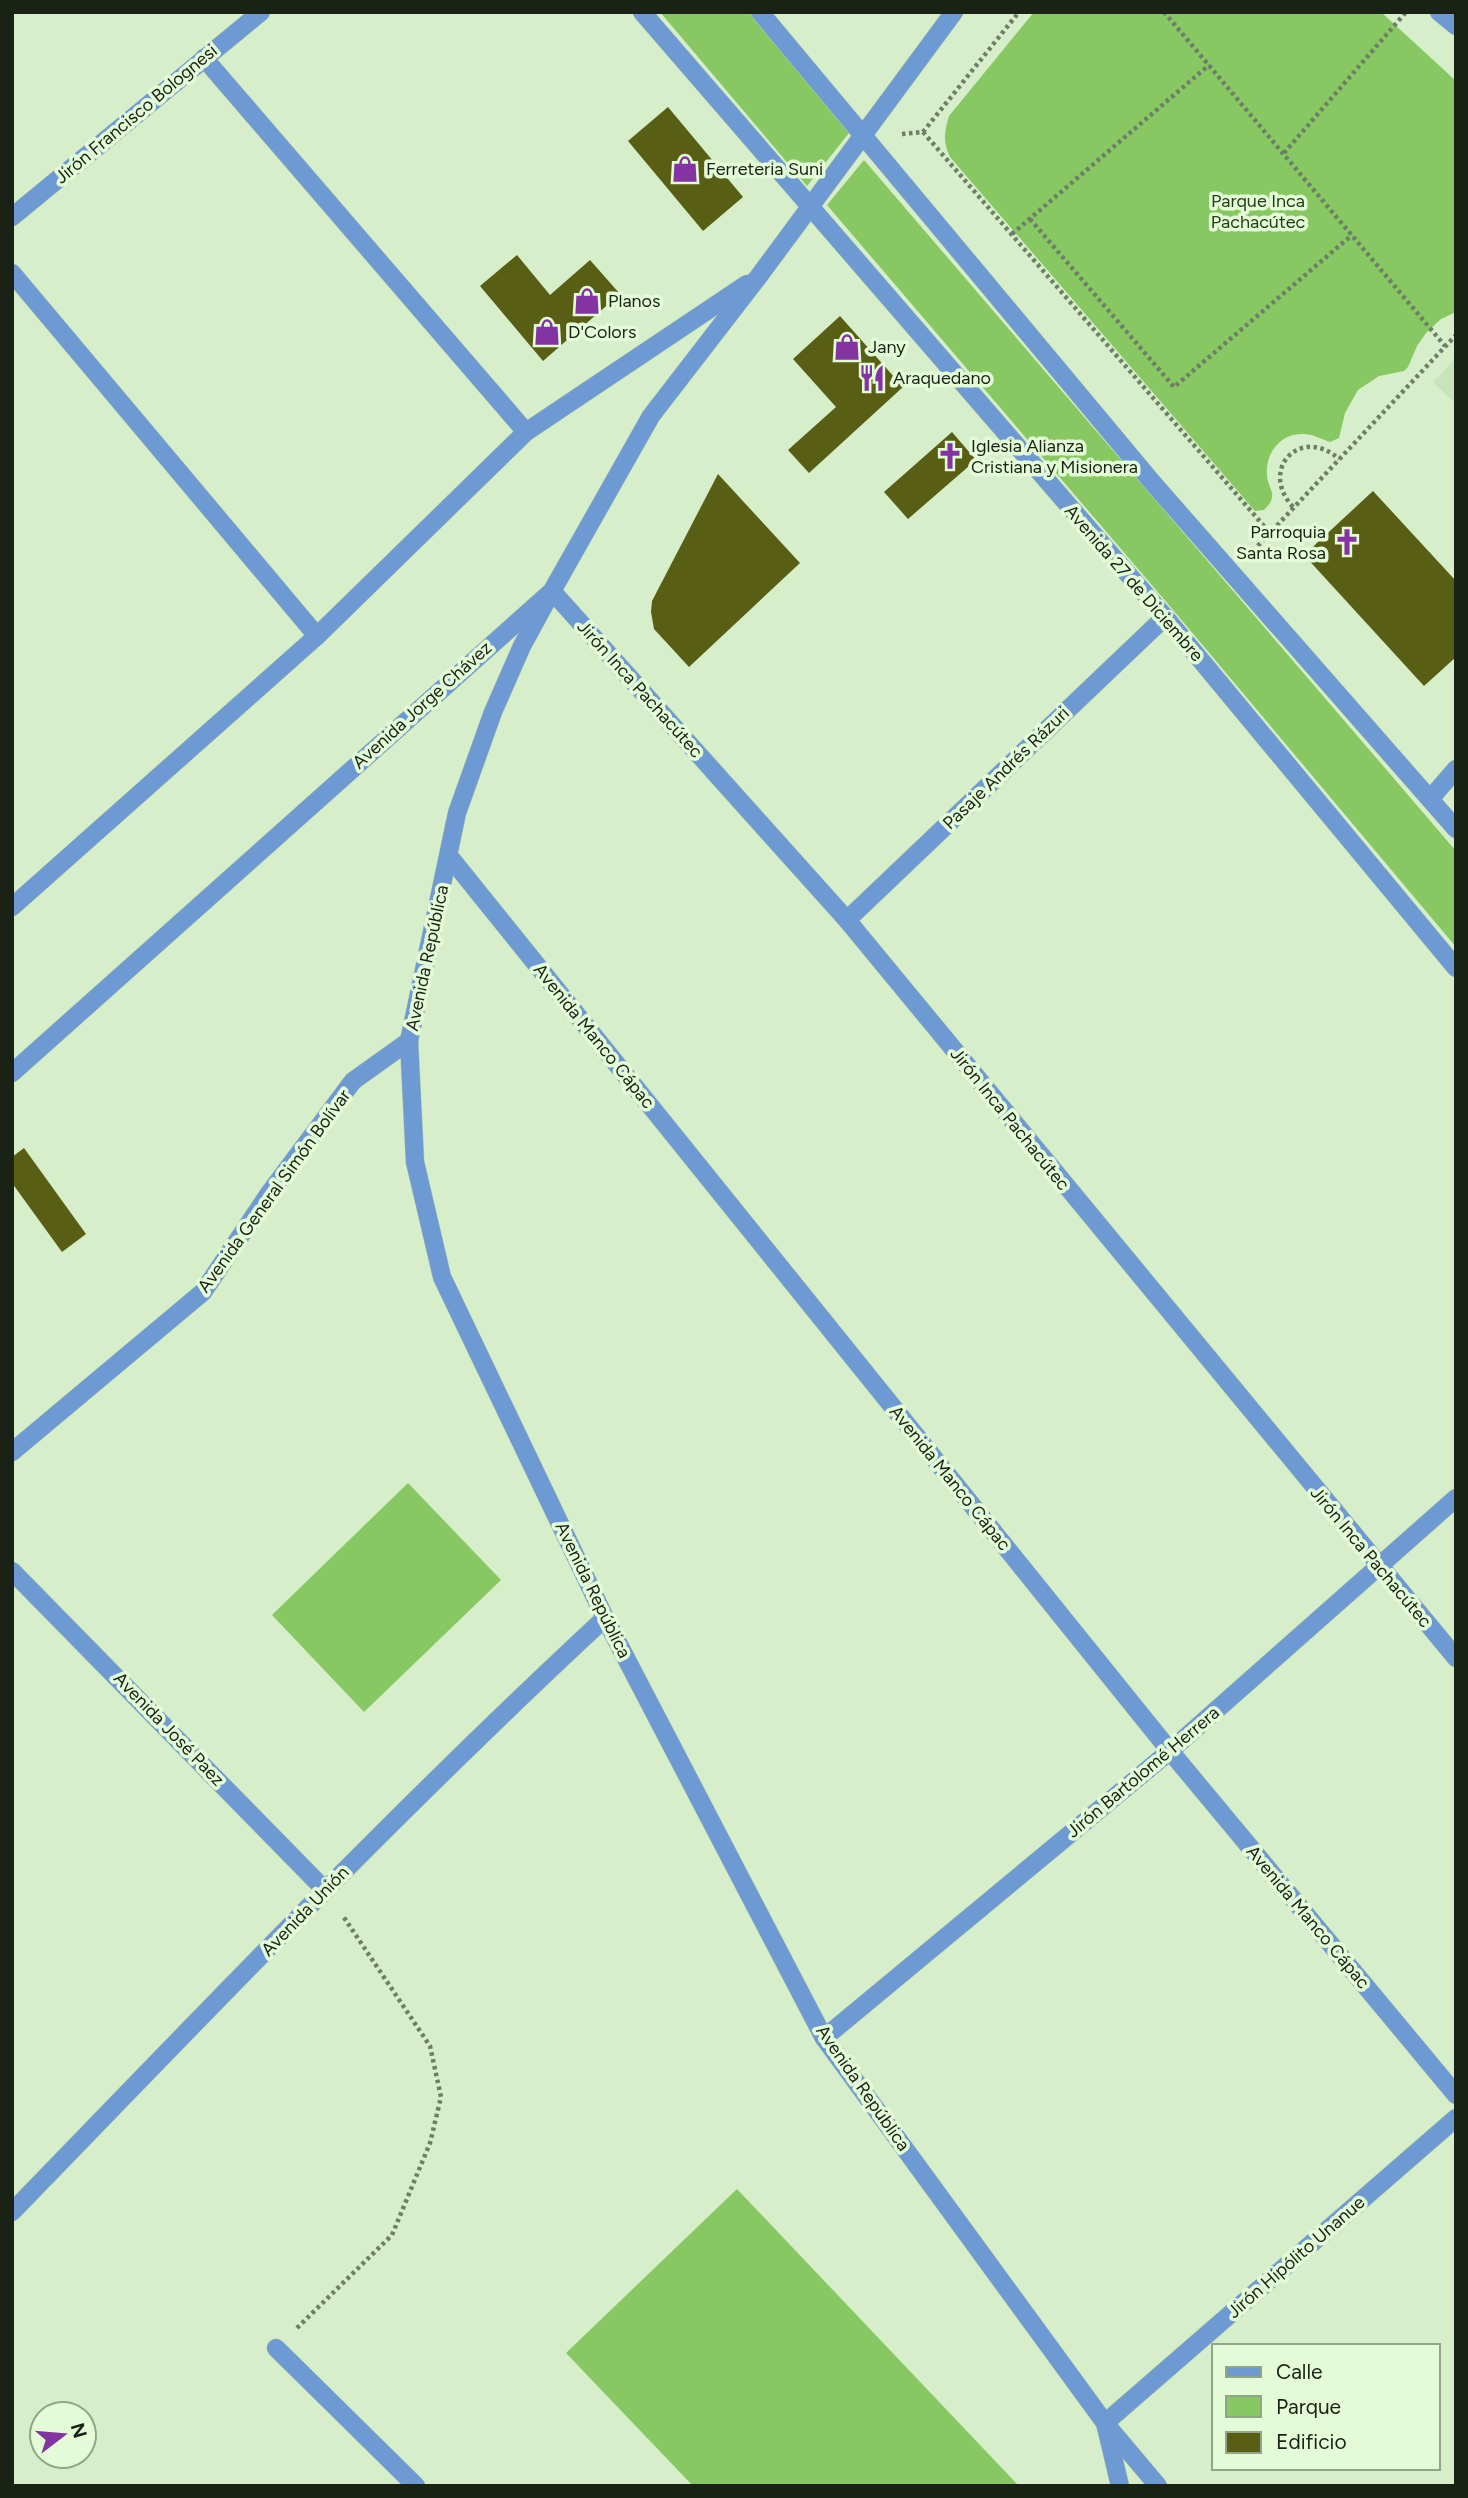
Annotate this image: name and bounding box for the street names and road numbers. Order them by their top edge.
street label: Jirón Francisco Bolognesi [50,40,222,188]
street label: Avenida 27 de Diciembre [1060,500,1208,666]
street label: Jirón Inca Pachacútec [573,616,708,762]
street label: Avenida Jorge Chávez [348,637,496,773]
street label: Pasaje Andrés Rázuri [938,702,1074,834]
street label: Avenida República [401,883,453,1033]
street label: Avenida Manco Cápac [529,959,659,1113]
street label: Jirón Inca Pachacútec [946,1043,1074,1195]
street label: Avenida General Simón Bolívar [193,1085,355,1297]
street label: Avenida Manco Cápac [885,1401,1015,1555]
street label: Jirón Inca Pachacútec [1306,1482,1437,1632]
street label: Avenida República [551,1518,635,1662]
street label: Avenida José Paez [109,1667,229,1791]
street label: Jirón Bartolomé Herrera [1062,1702,1224,1842]
street label: Avenida Manco Cápac [1242,1841,1374,1993]
street label: Avenida Unión [257,1861,353,1961]
street label: Avenida República [811,2021,915,2155]
street label: Jirón Hipólito Unanue [1223,2191,1369,2323]

